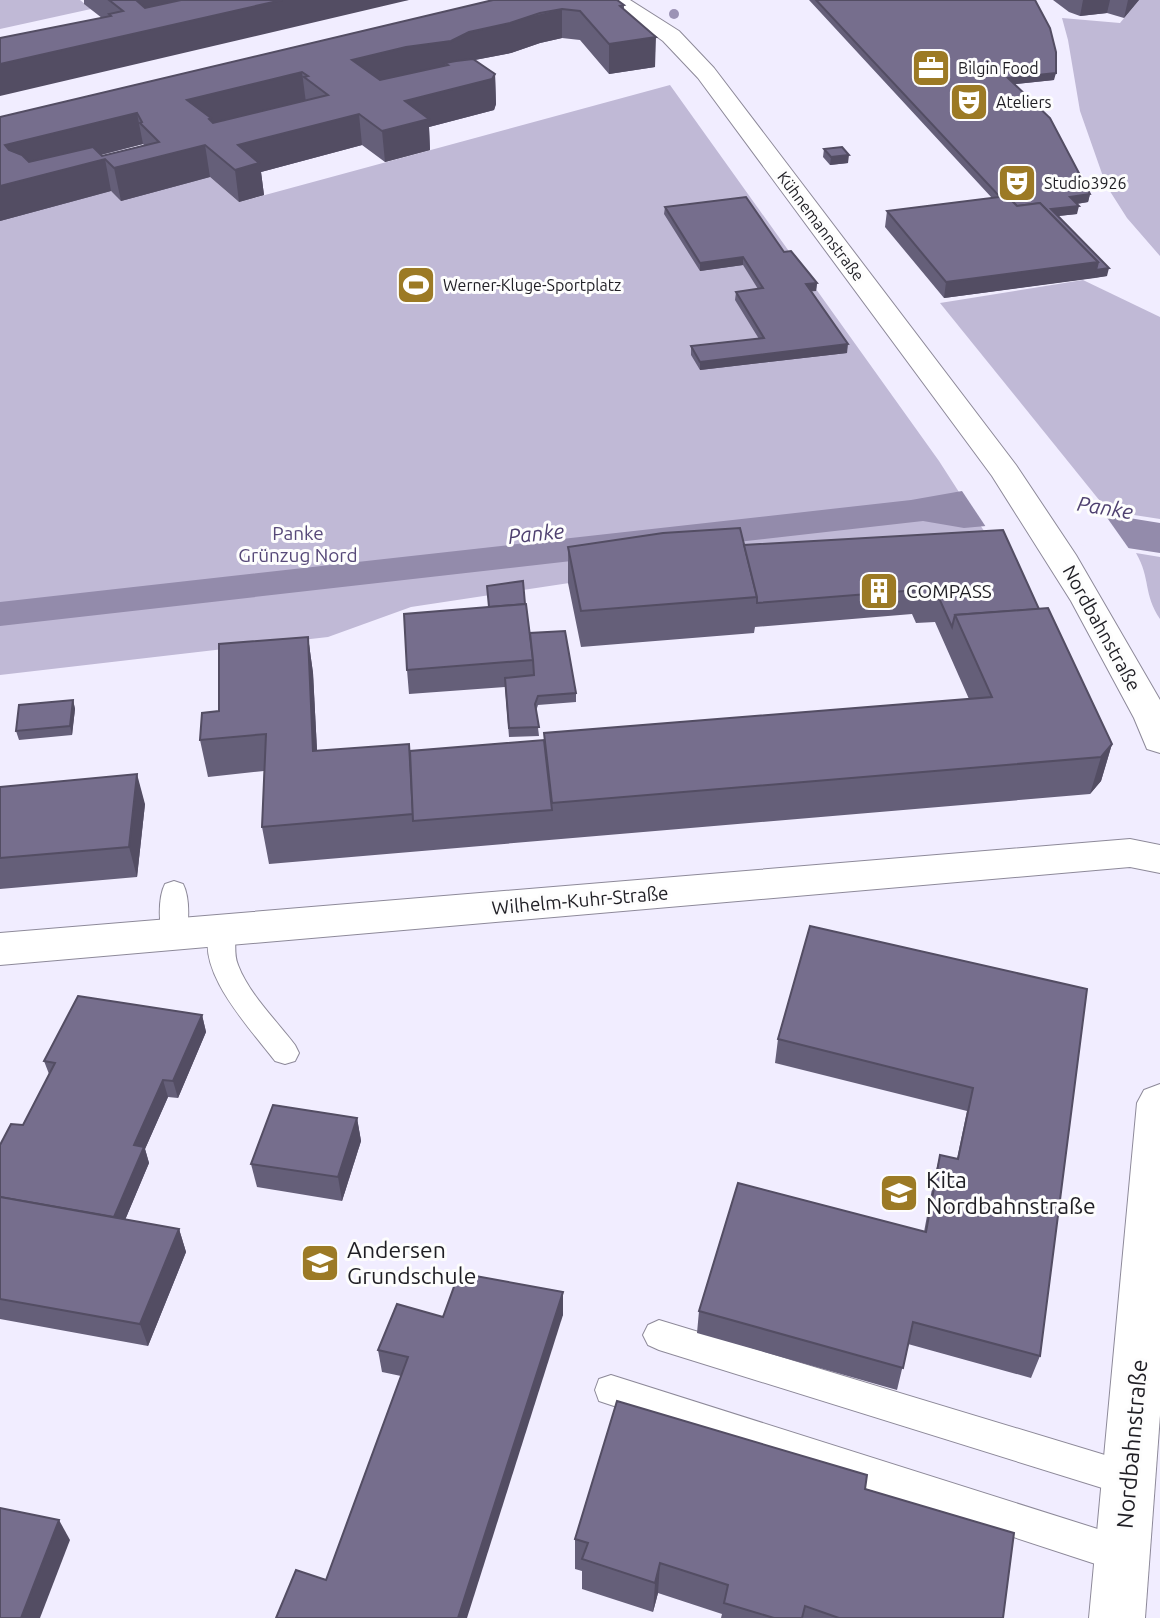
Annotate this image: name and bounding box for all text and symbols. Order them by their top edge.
office icon: Bilgin Food [910,47,952,89]
place label: Bilgin Food [958,59,1039,77]
theatre icon: Ateliers [948,81,990,123]
place label: Ateliers [996,93,1051,111]
theatre icon: Studio3926 [996,162,1038,204]
street label: Kühnemannstraße [774,168,868,284]
place label: Studio3926 [1044,174,1127,192]
sports icon: Werner-Kluge-Sportplatz [395,264,437,306]
place label: Werner-Kluge-Sportplatz [443,276,621,294]
water label: Panke [1076,491,1135,523]
water label: Panke [507,518,565,548]
park label: Panke Grünzug Nord [238,522,358,566]
street label: Nordbahnstraße [1058,561,1146,695]
building icon: COMPASS [858,570,900,612]
place label: COMPASS [906,580,992,602]
street label: Wilhelm-Kuhr-Straße [491,881,669,919]
place label: Kita Nordbahnstraße [926,1167,1096,1218]
school or university icon: Kita Nordbahnstraße [878,1172,920,1214]
place label: Andersen Grundschule [347,1237,476,1288]
school or university icon: Andersen Grundschule [299,1242,341,1284]
street label: Nordbahnstraße [1112,1358,1151,1530]

